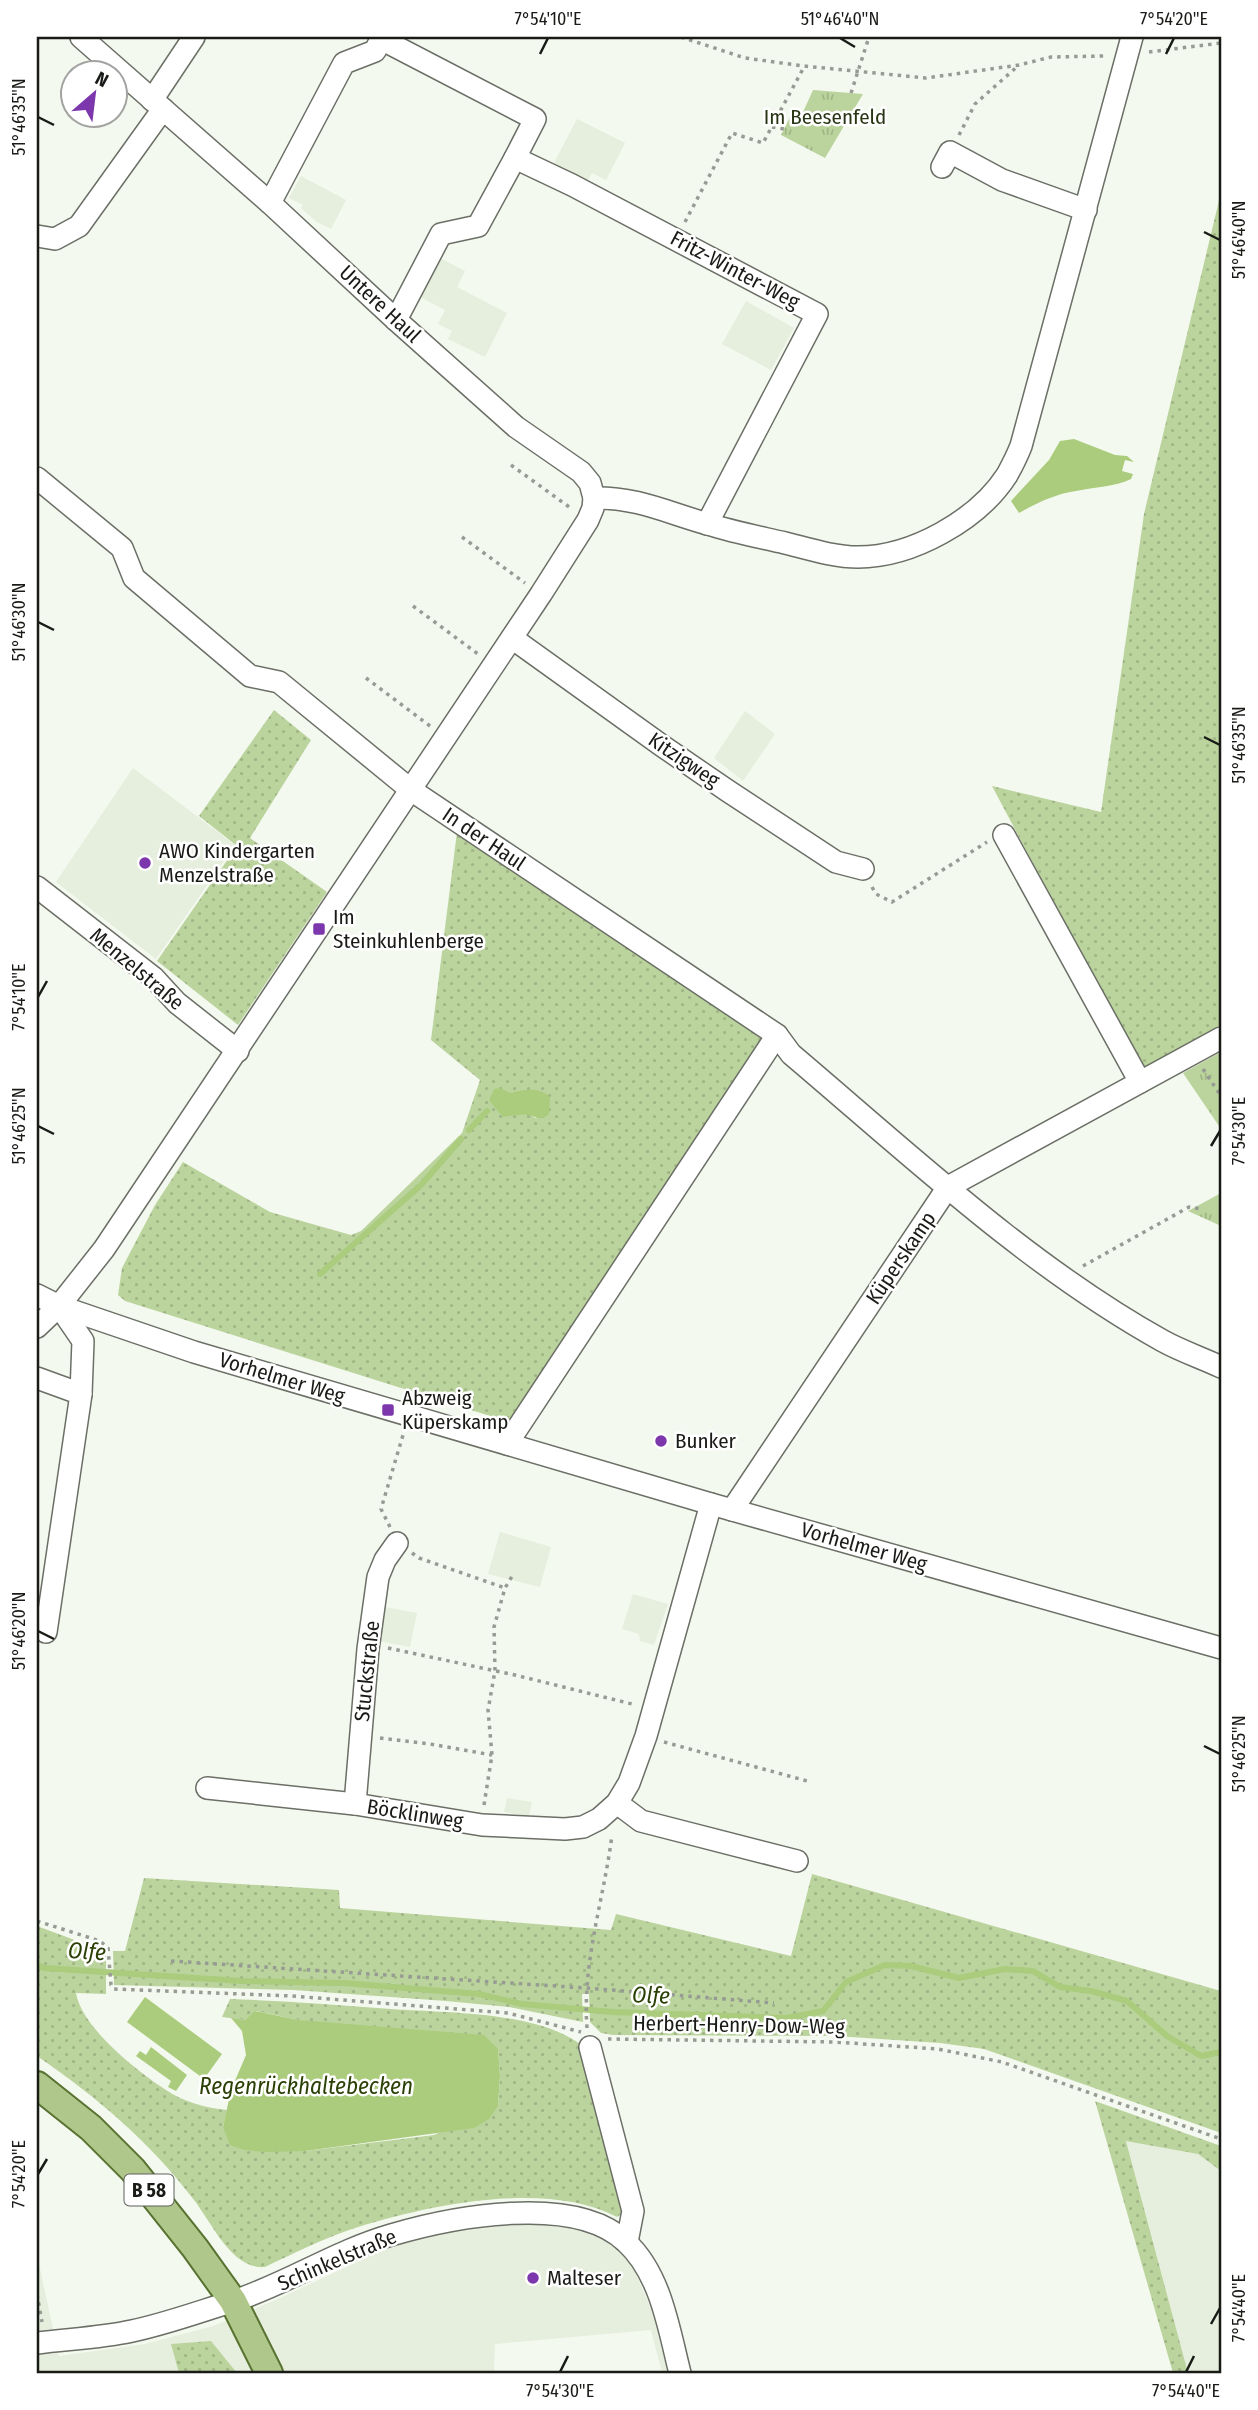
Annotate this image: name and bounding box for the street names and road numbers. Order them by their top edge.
street label: Fritz-Winter-Weg [666,225,804,315]
street label: Untere Haul [334,260,426,349]
street label: Kitzigweg [643,727,725,793]
street label: In der Haul [437,802,531,877]
street label: Menzelstraße [85,922,189,1016]
street label: Küperskamp [860,1207,942,1309]
street label: Vorhelmer Weg [216,1347,348,1409]
street label: Vorhelmer Weg [798,1517,930,1577]
street label: Stuckstraße [349,1619,385,1723]
street label: Böcklinweg [365,1794,465,1834]
street label: Herbert-Henry-Dow-Weg [633,2010,845,2040]
road number: B 58 [124,2174,174,2206]
street label: Schinkelstraße [274,2223,400,2297]

